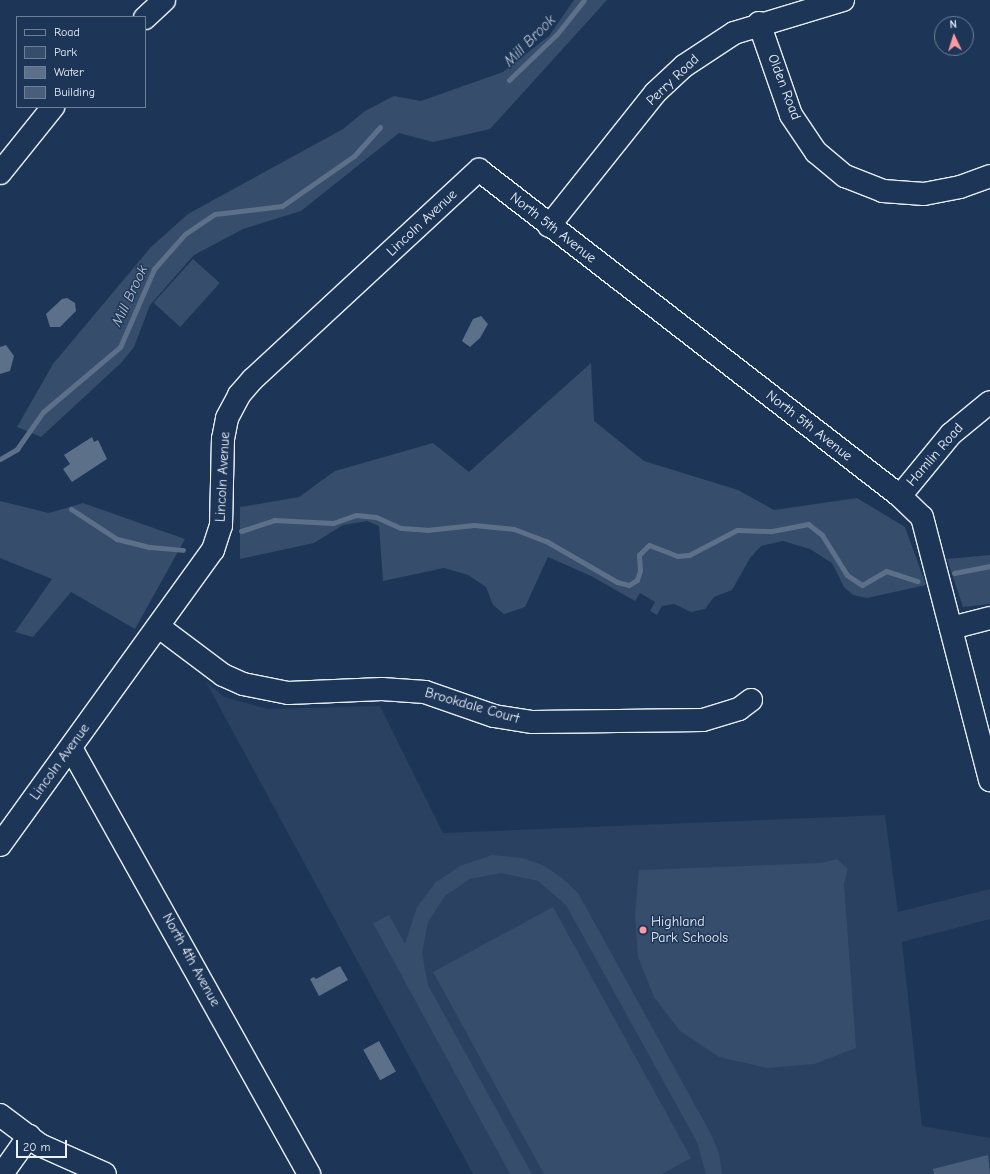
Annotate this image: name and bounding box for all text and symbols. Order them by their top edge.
water label: Mill Brook [500,11,560,71]
legend [16,16,146,108]
north arrow [934,16,974,56]
text: N [949,18,957,31]
text: Road [54,25,80,39]
text: Park [54,45,77,59]
street label: Perry Road [643,51,703,109]
street label: Olden Road [764,52,804,122]
text: Water [54,65,84,79]
text: Building [54,85,95,99]
street label: Lincoln Avenue [383,186,461,260]
street label: North 5th Avenue [507,189,599,267]
water label: Mill Brook [108,262,152,330]
street label: North 5th Avenue [763,387,855,465]
street label: Hamlin Road [903,420,967,490]
street label: Lincoln Avenue [212,432,234,522]
street label: Brookdale Court [423,685,521,727]
street label: Lincoln Avenue [27,721,93,803]
street label: North 4th Avenue [158,910,224,1010]
place label: Highland Park Schools [651,914,728,946]
marker: Highland Park Schools [638,925,648,935]
scale bar [18,1132,69,1158]
text: 20 m [23,1140,51,1154]

